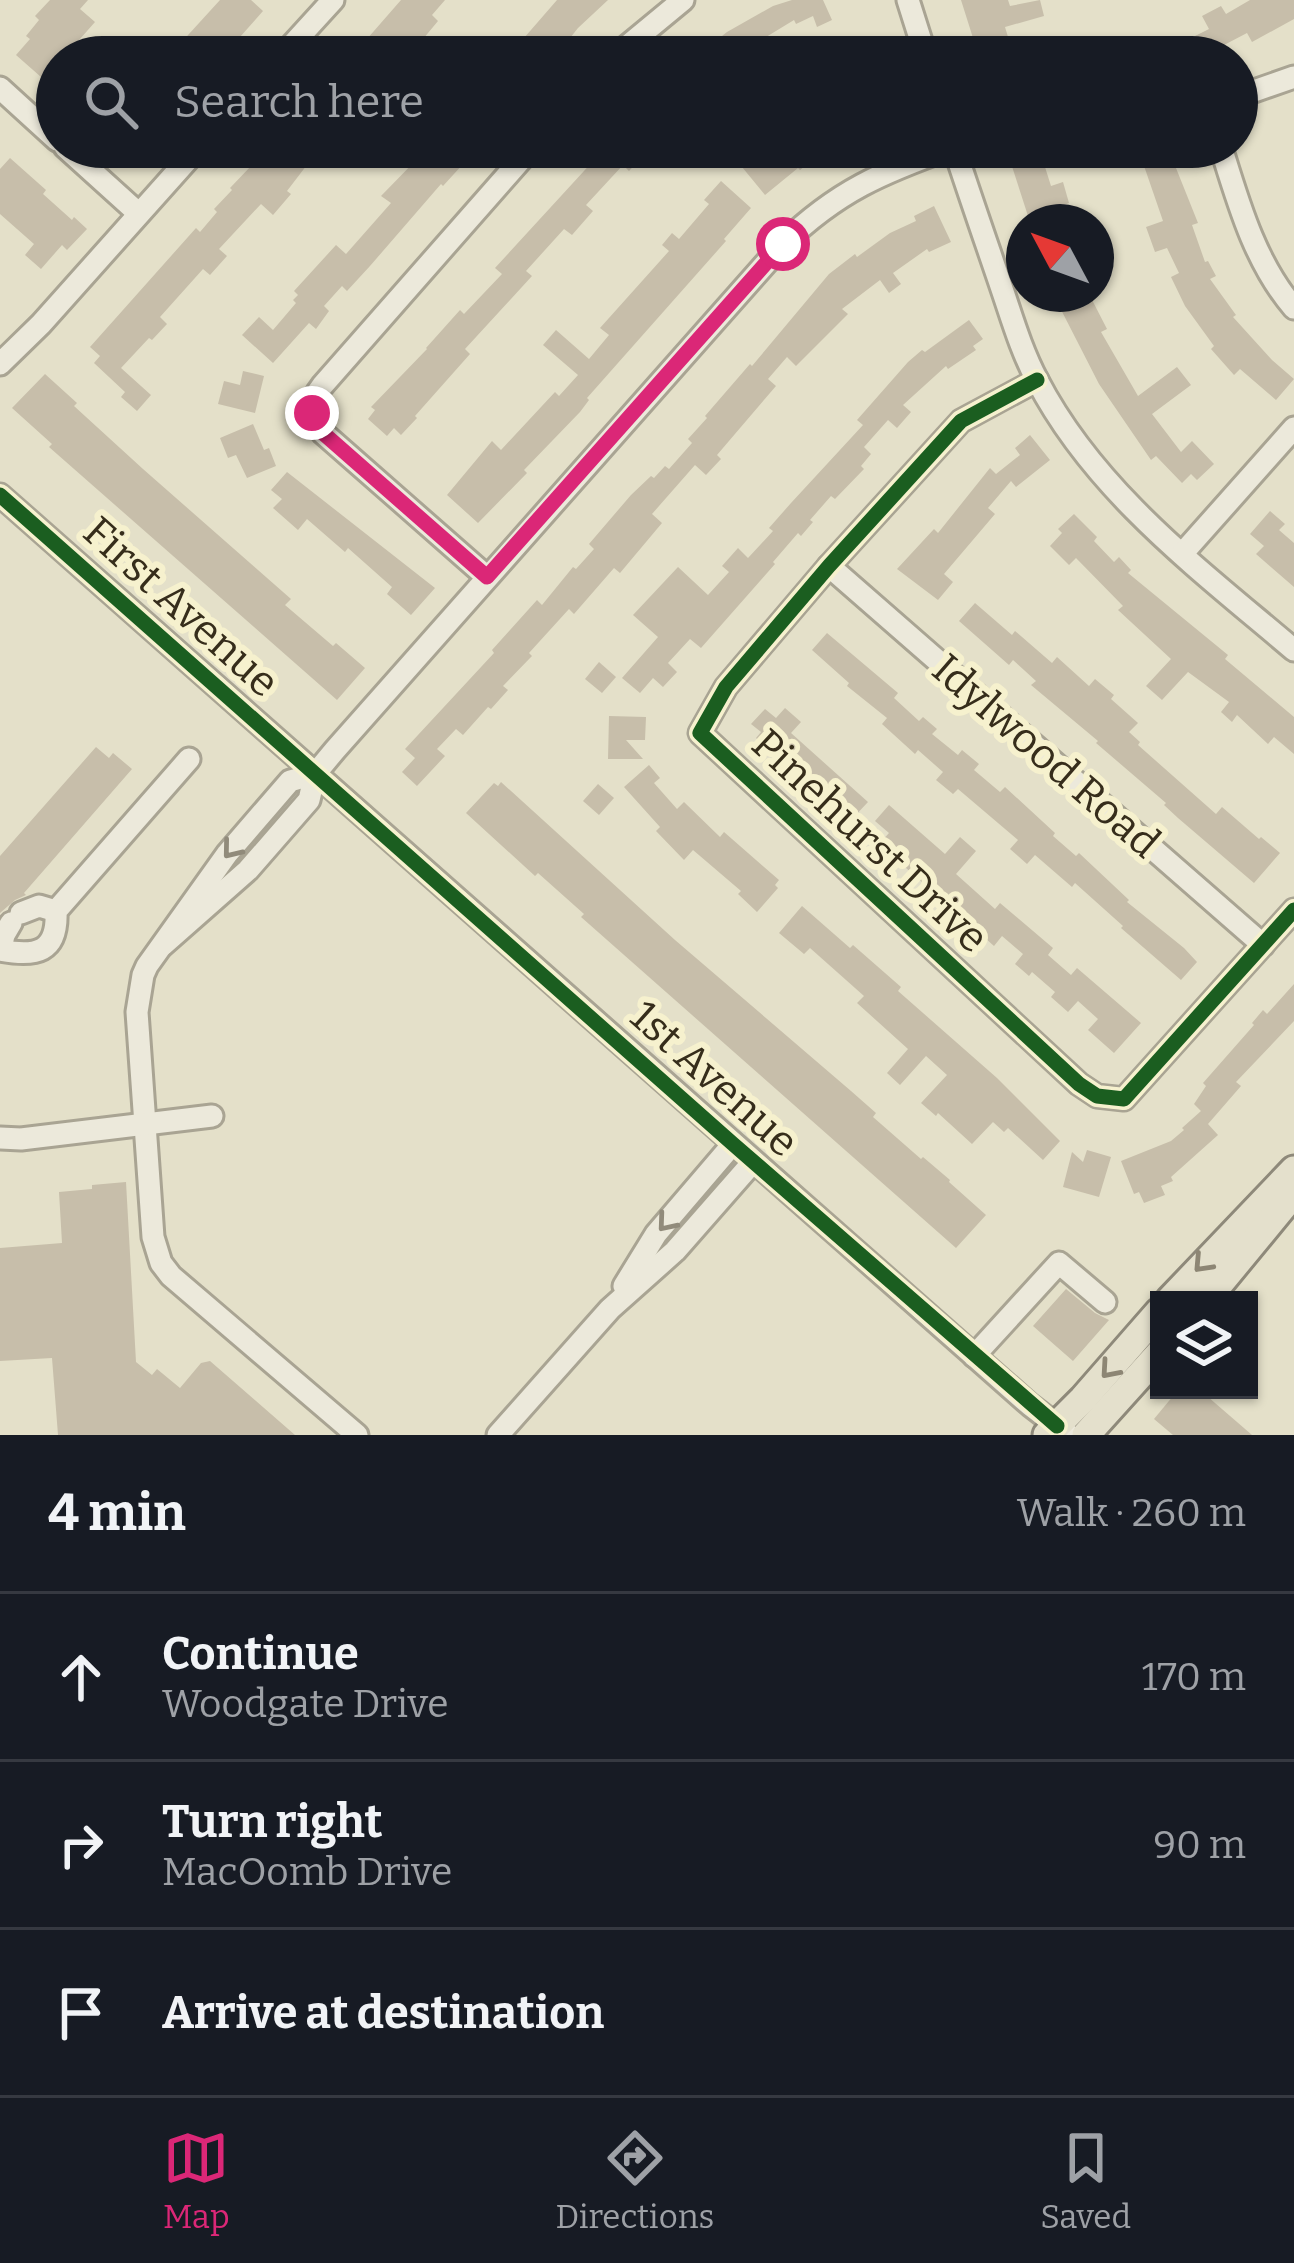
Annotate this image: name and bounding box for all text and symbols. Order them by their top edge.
search box [36,36,1258,168]
icon: search [78,69,144,135]
text: Search here [174,75,424,129]
north arrow [1006,204,1114,312]
route start [756,217,810,271]
route end [285,386,339,440]
street label: First Avenue [73,507,289,707]
street label: Idylwood Road [922,644,1170,868]
street label: Pinehurst Drive [742,719,998,963]
one-way arrow [224,837,245,859]
street label: 1st Avenue [620,991,808,1167]
one-way arrow [659,1209,681,1231]
one-way arrow [1194,1251,1216,1272]
map controls [1150,1291,1258,1399]
button: layers [1150,1291,1258,1399]
one-way arrow [1101,1356,1123,1378]
text: 4 min [48,1482,186,1544]
text: Walk · 260 m [1017,1490,1246,1536]
text: Continue [162,1627,359,1681]
icon: ahead [48,1644,114,1710]
text: 170 m [1142,1654,1246,1700]
text: Woodgate Drive [162,1681,449,1727]
text: Turn right [162,1795,382,1849]
icon: right [48,1812,114,1878]
text: 90 m [1153,1822,1246,1868]
text: MacOomb Drive [162,1849,452,1895]
icon: arrive [48,1980,114,2046]
text: Arrive at destination [162,1986,604,2040]
tab: Map [163,2125,230,2237]
tab: Directions [556,2125,714,2237]
tab: Saved [1040,2125,1131,2237]

